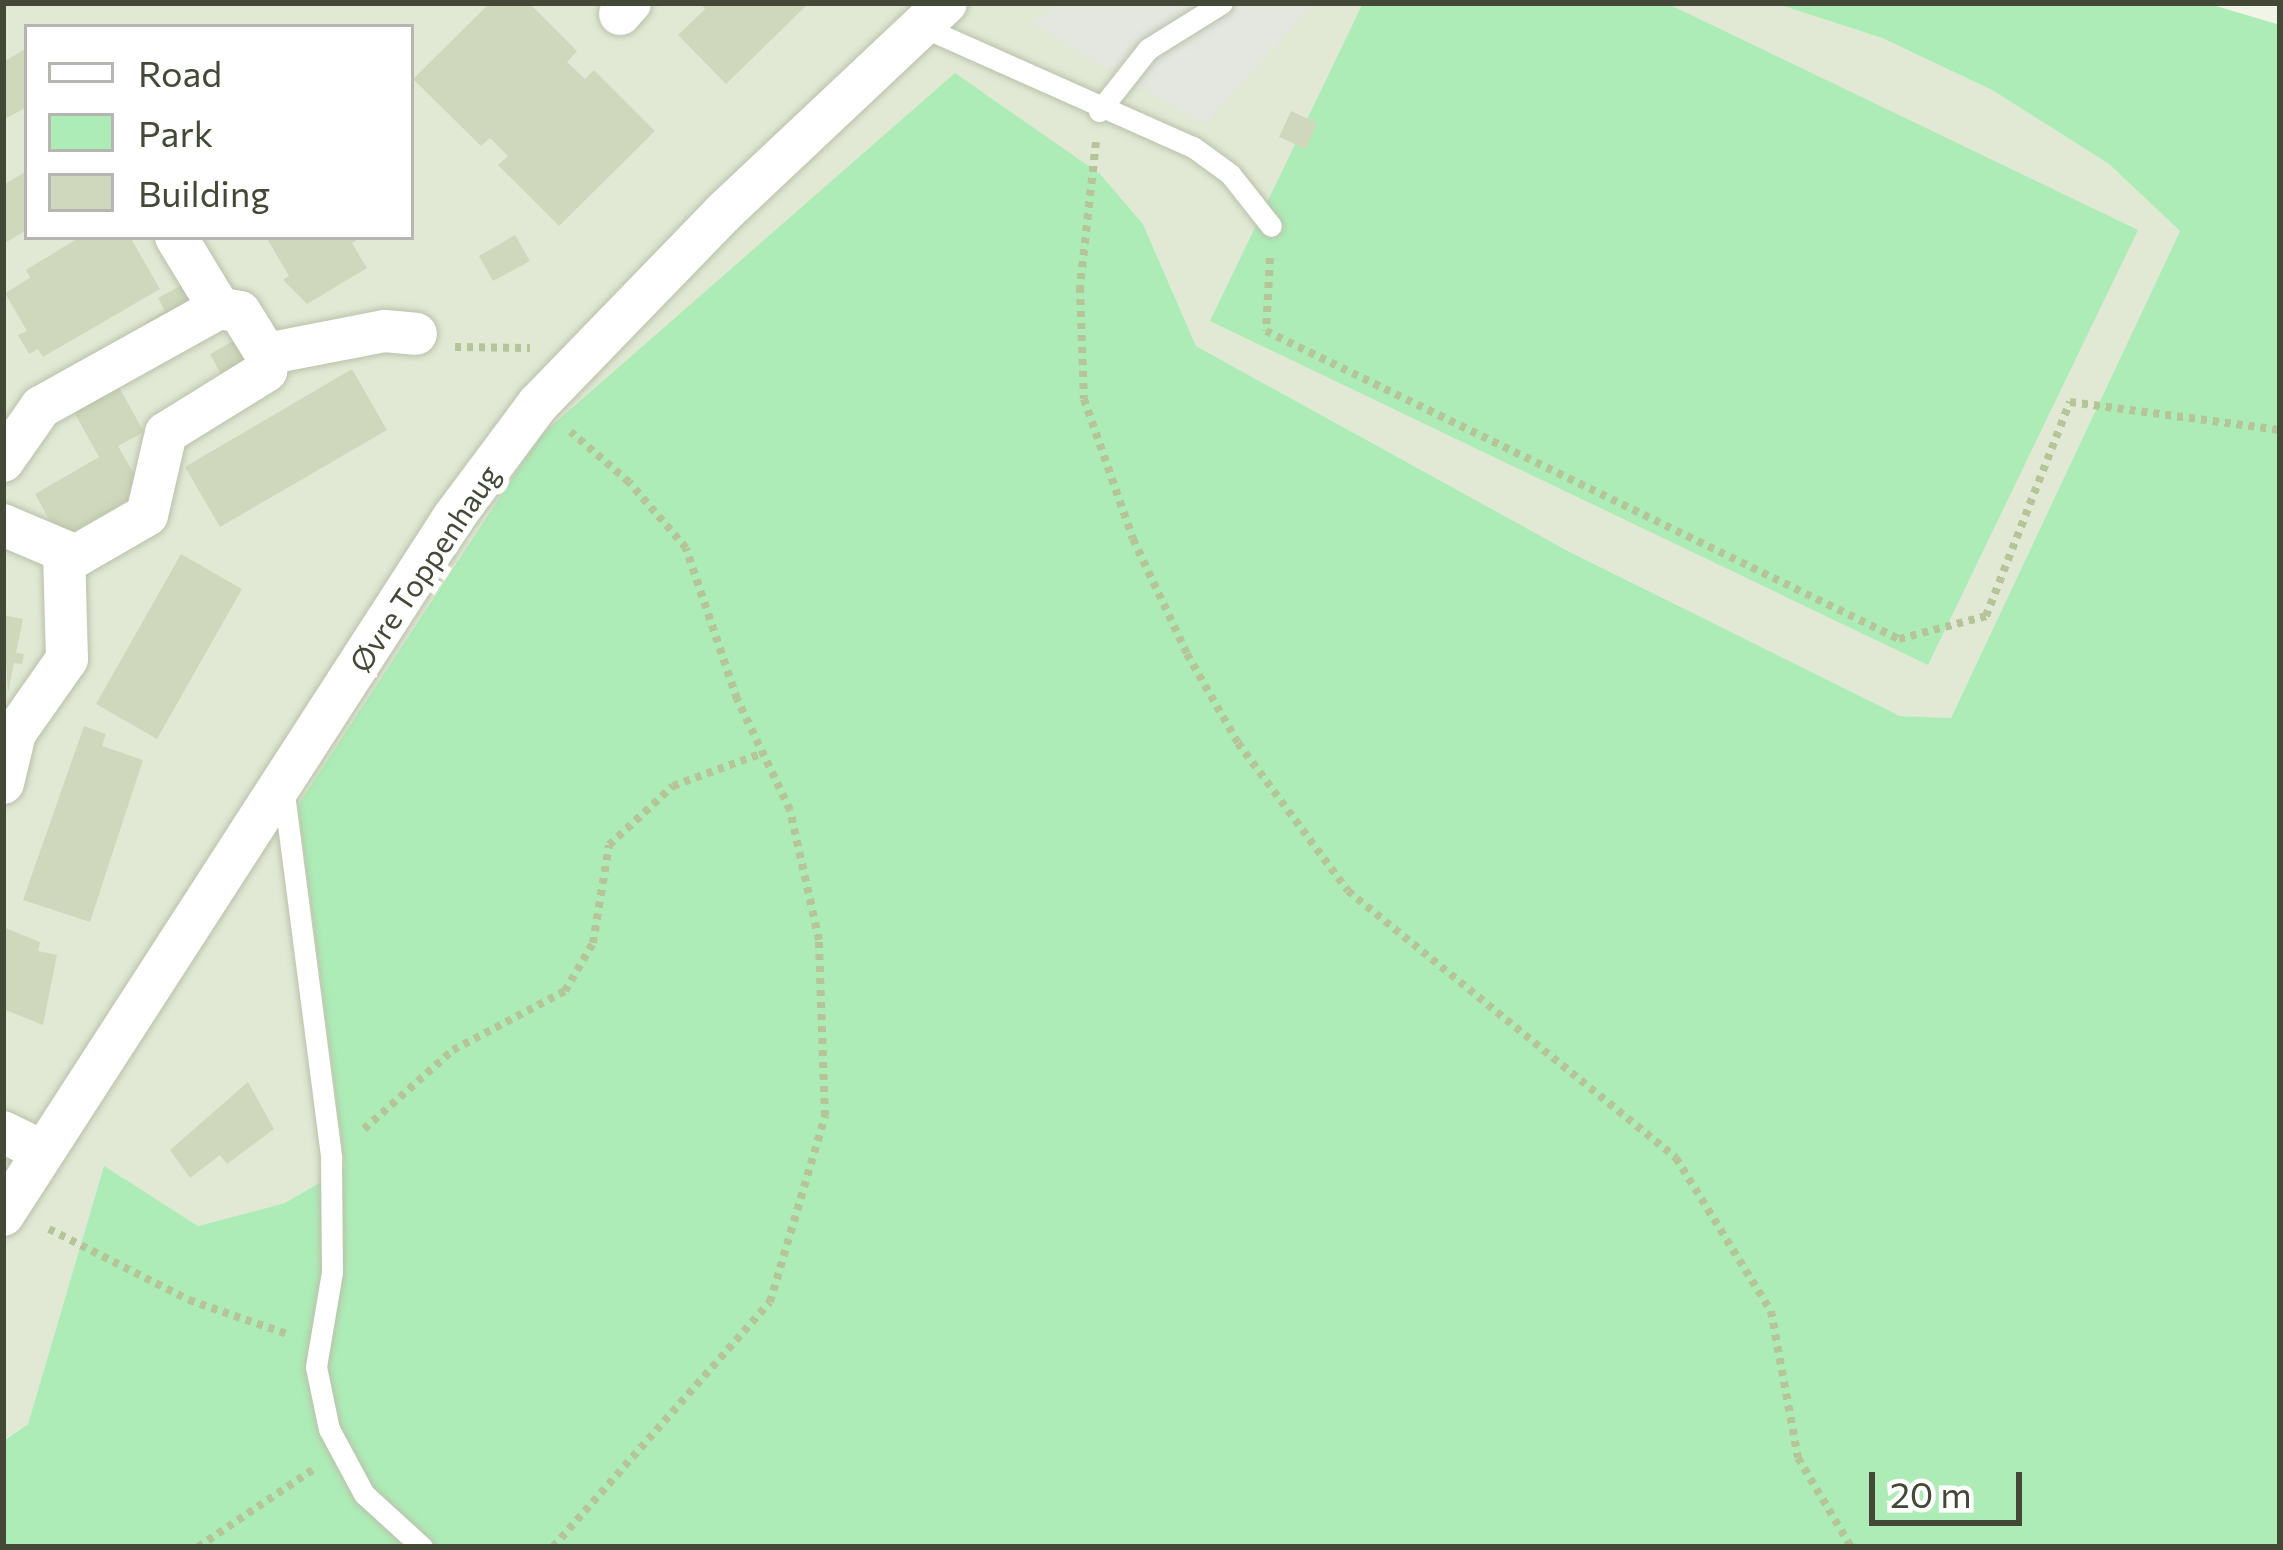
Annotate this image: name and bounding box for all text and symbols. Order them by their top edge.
legend [24,24,414,240]
text: Road [138,50,222,94]
text: Park [138,110,213,154]
text: Building [138,170,270,214]
street label: Øvre Toppenhaug [341,458,507,678]
scale bar [1875,1448,2028,1522]
text: 20 m [1890,1471,1972,1515]

